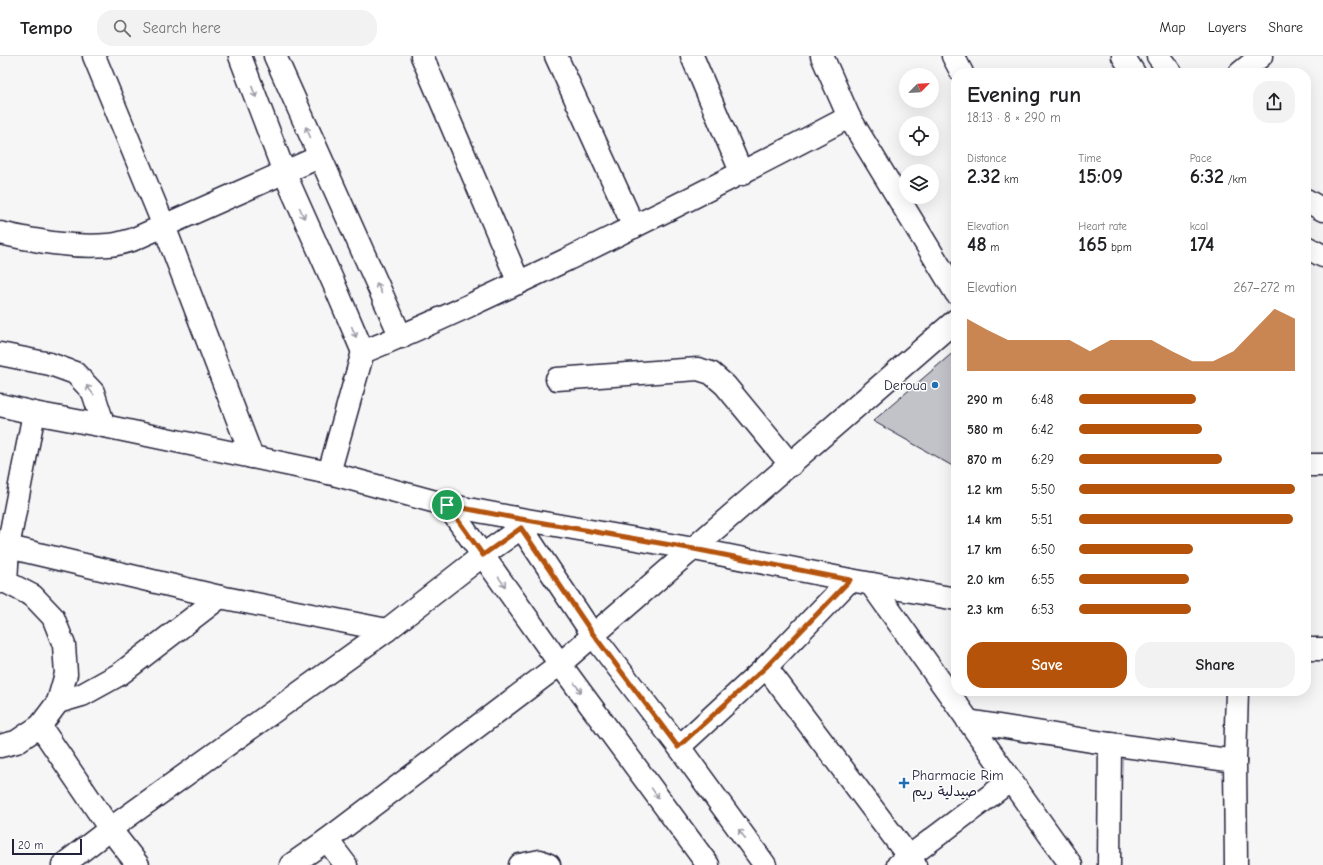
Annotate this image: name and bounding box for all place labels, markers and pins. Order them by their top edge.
place label: Deroua [884,377,927,394]
marker: Deroua [930,380,940,390]
pin [430,488,464,522]
place label: Pharmacie Rim صيدلية ريم [912,767,1004,802]
marker: Pharmacie Rim صيدلية ريم [899,778,909,788]

